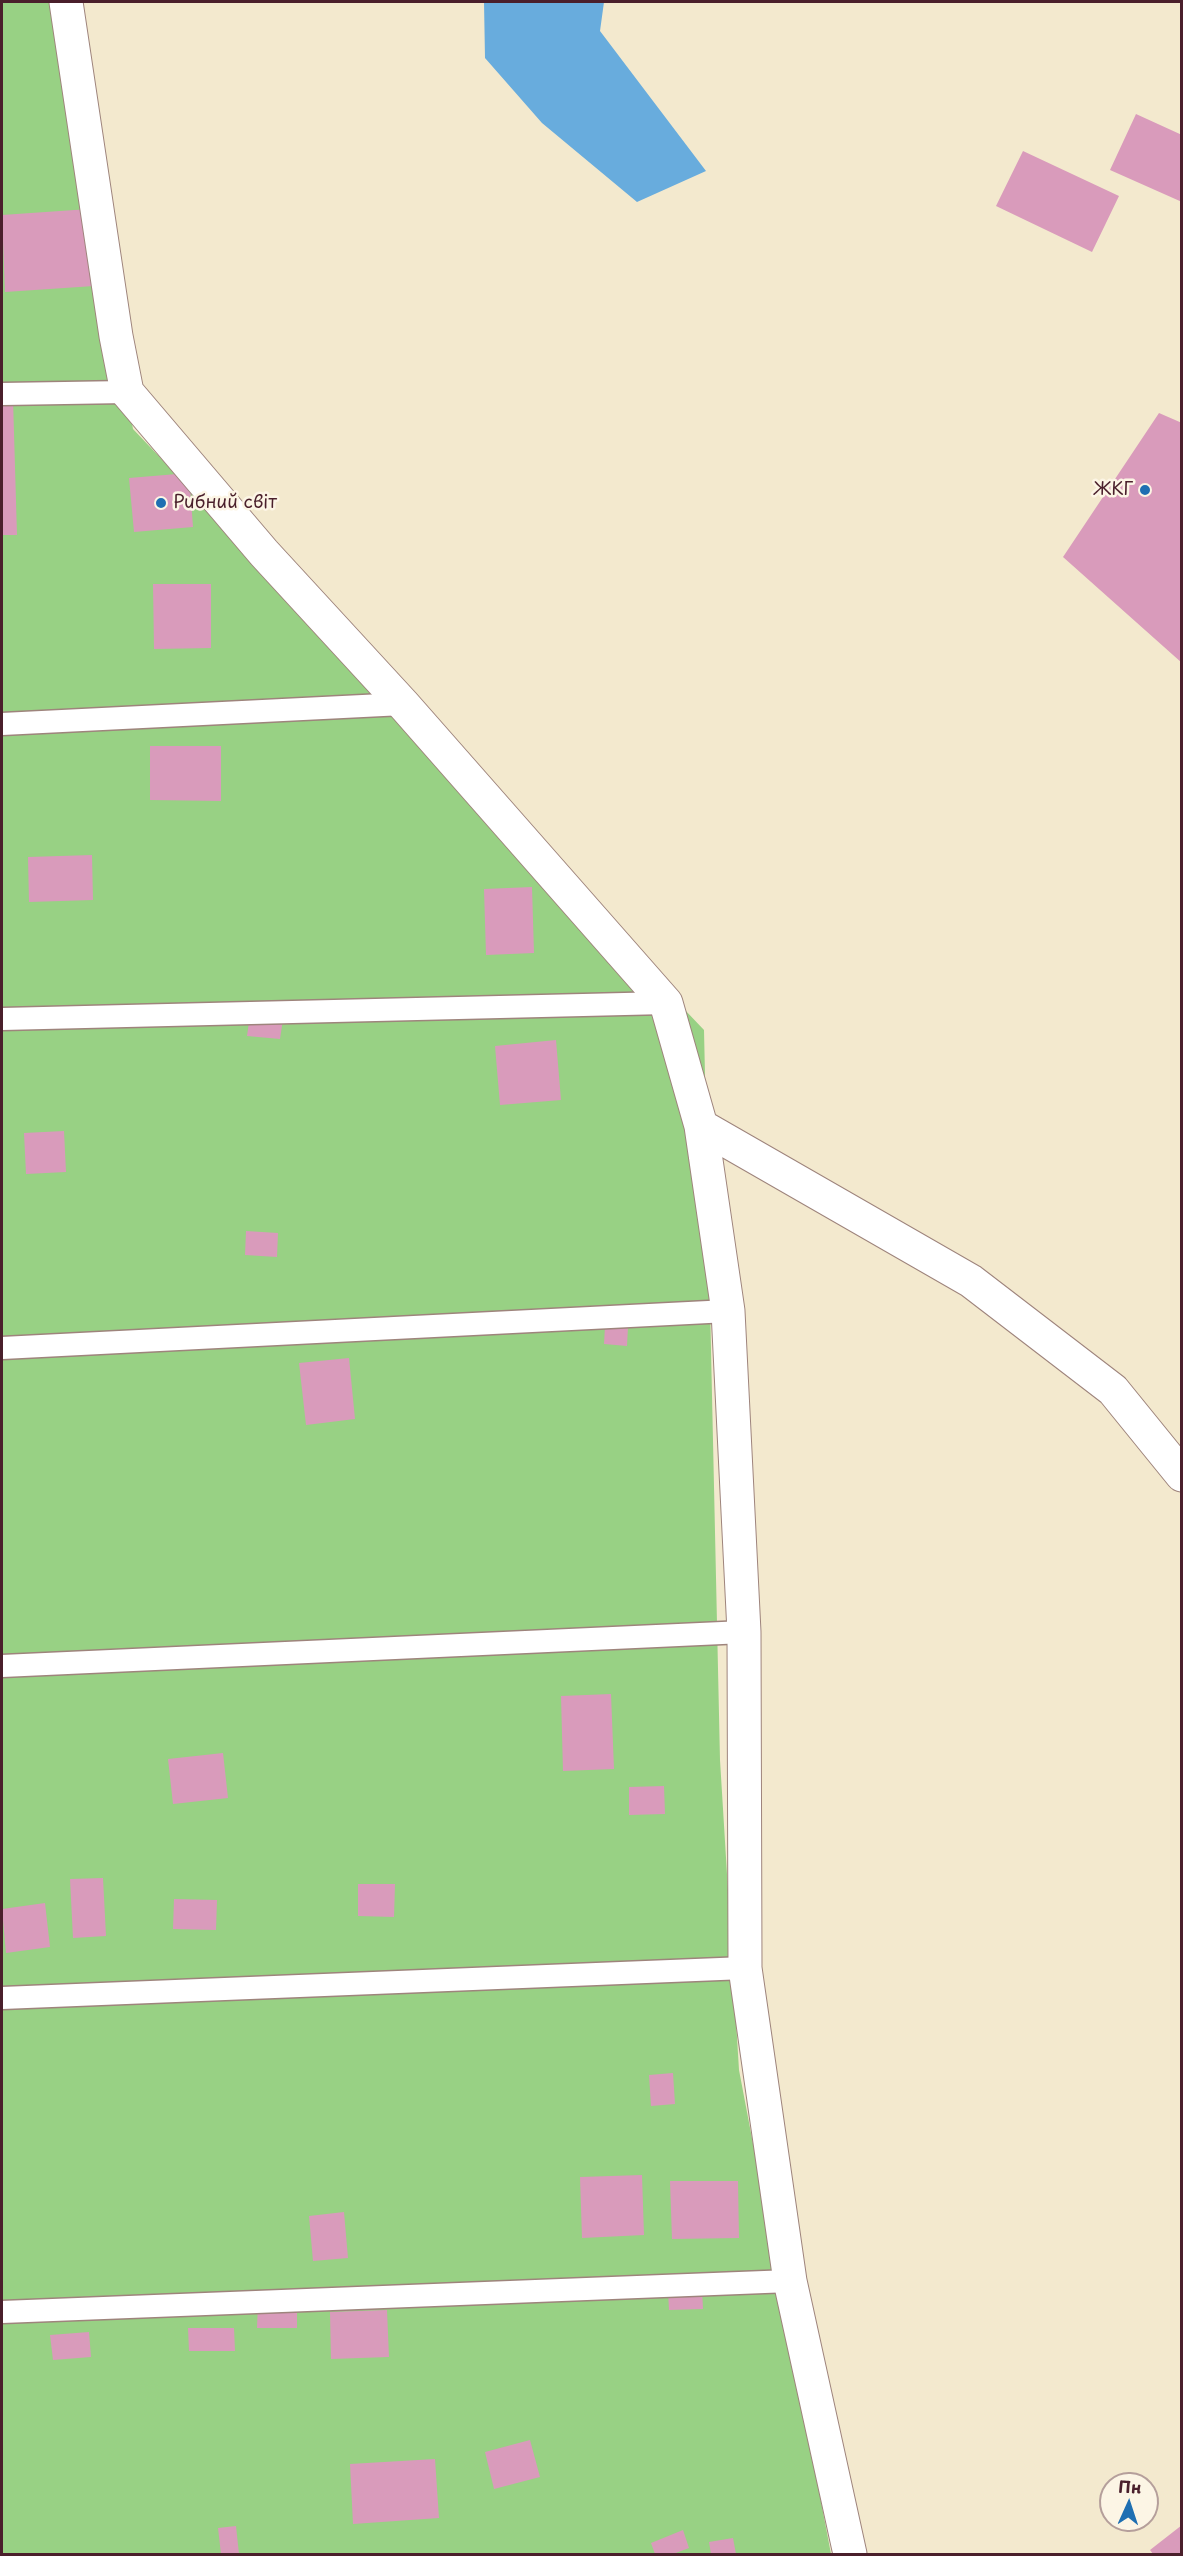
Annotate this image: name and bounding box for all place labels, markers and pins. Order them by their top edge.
place label: ЖКГ [1093,479,1133,501]
marker: ЖКГ [1138,483,1152,497]
place label: Рибний світ [173,492,277,514]
marker: Рибний світ [154,496,168,510]

